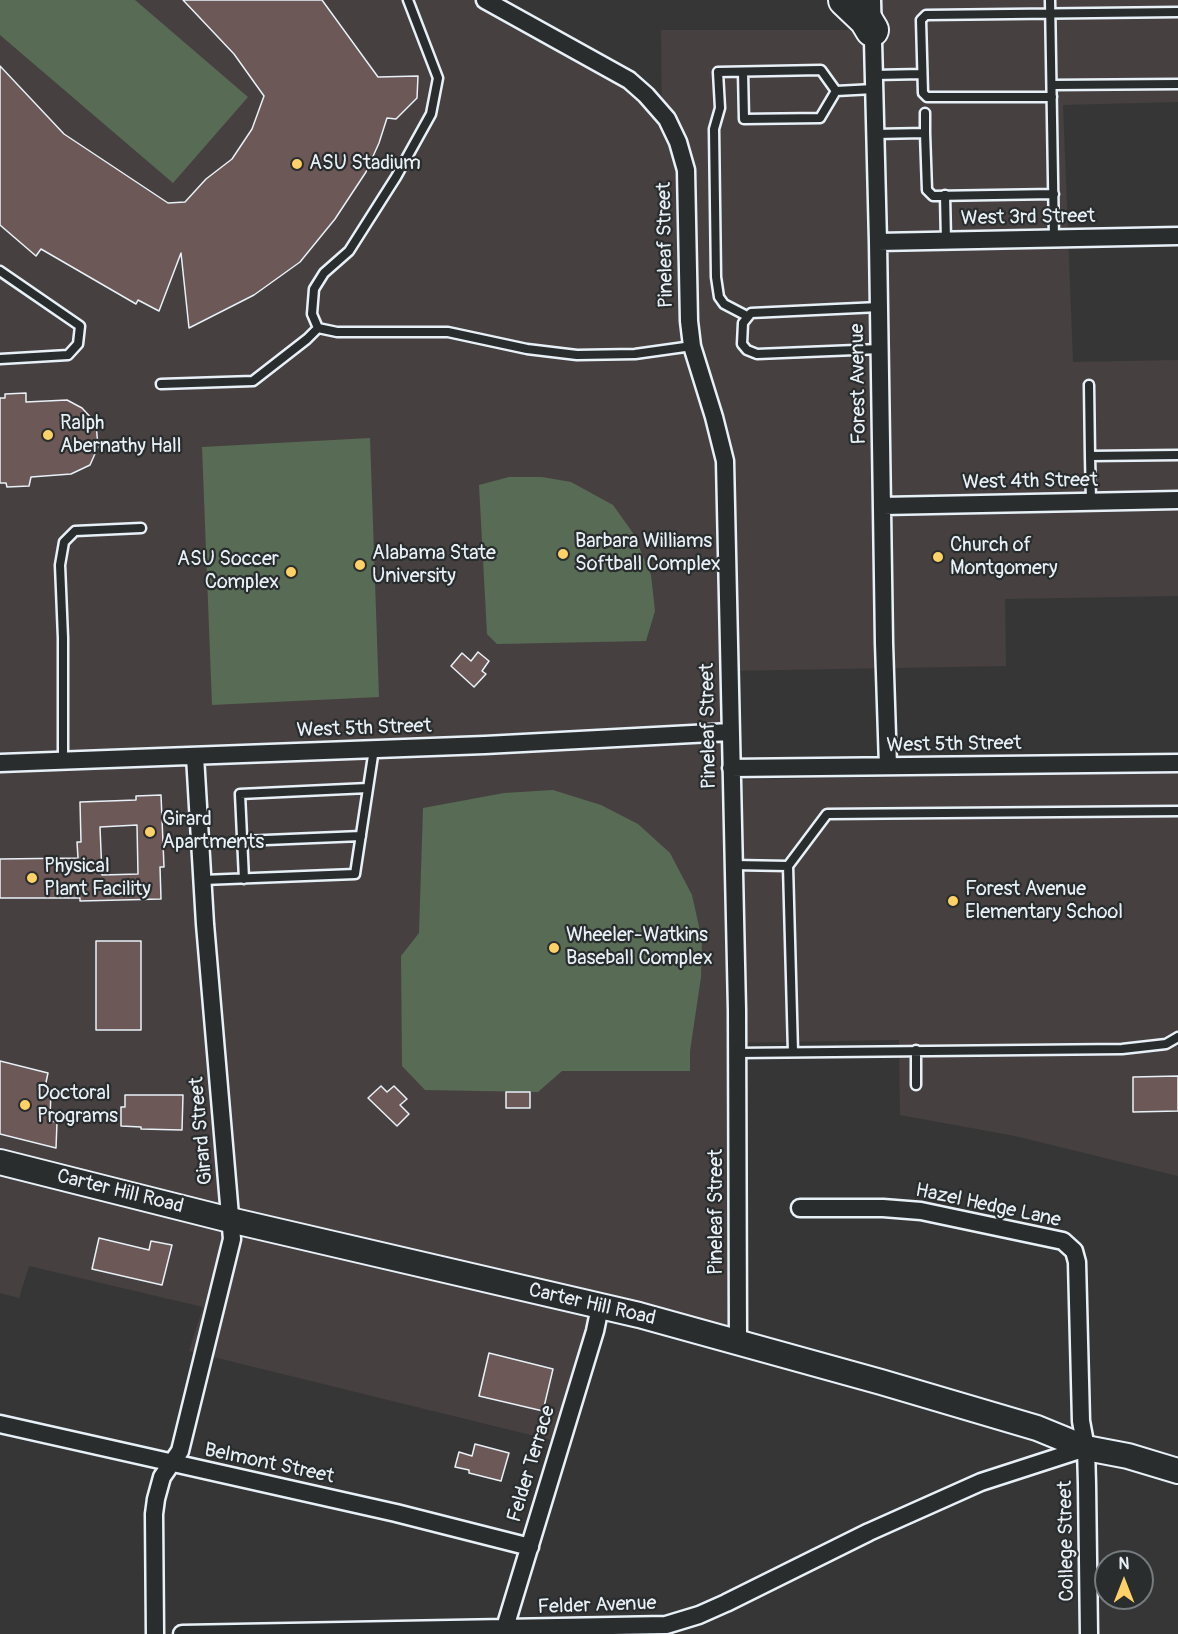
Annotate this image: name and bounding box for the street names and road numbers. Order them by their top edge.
street label: Pineleaf Street [653,182,679,308]
street label: West 3rd Street [961,205,1095,231]
street label: Forest Avenue [846,323,872,445]
street label: West 4th Street [962,469,1098,495]
street label: Pineleaf Street [696,663,722,789]
street label: West 5th Street [296,715,432,743]
street label: West 5th Street [886,732,1022,758]
street label: Girard Street [185,1076,219,1186]
street label: Pineleaf Street [705,1149,729,1275]
street label: Carter Hill Road [54,1165,186,1219]
street label: Hazel Hedge Lane [913,1179,1063,1233]
street label: Carter Hill Road [526,1279,658,1331]
street label: Felder Terrace [503,1403,561,1525]
street label: Belmont Street [202,1439,336,1489]
street label: College Street [1054,1480,1080,1602]
street label: Felder Avenue [537,1592,657,1620]

